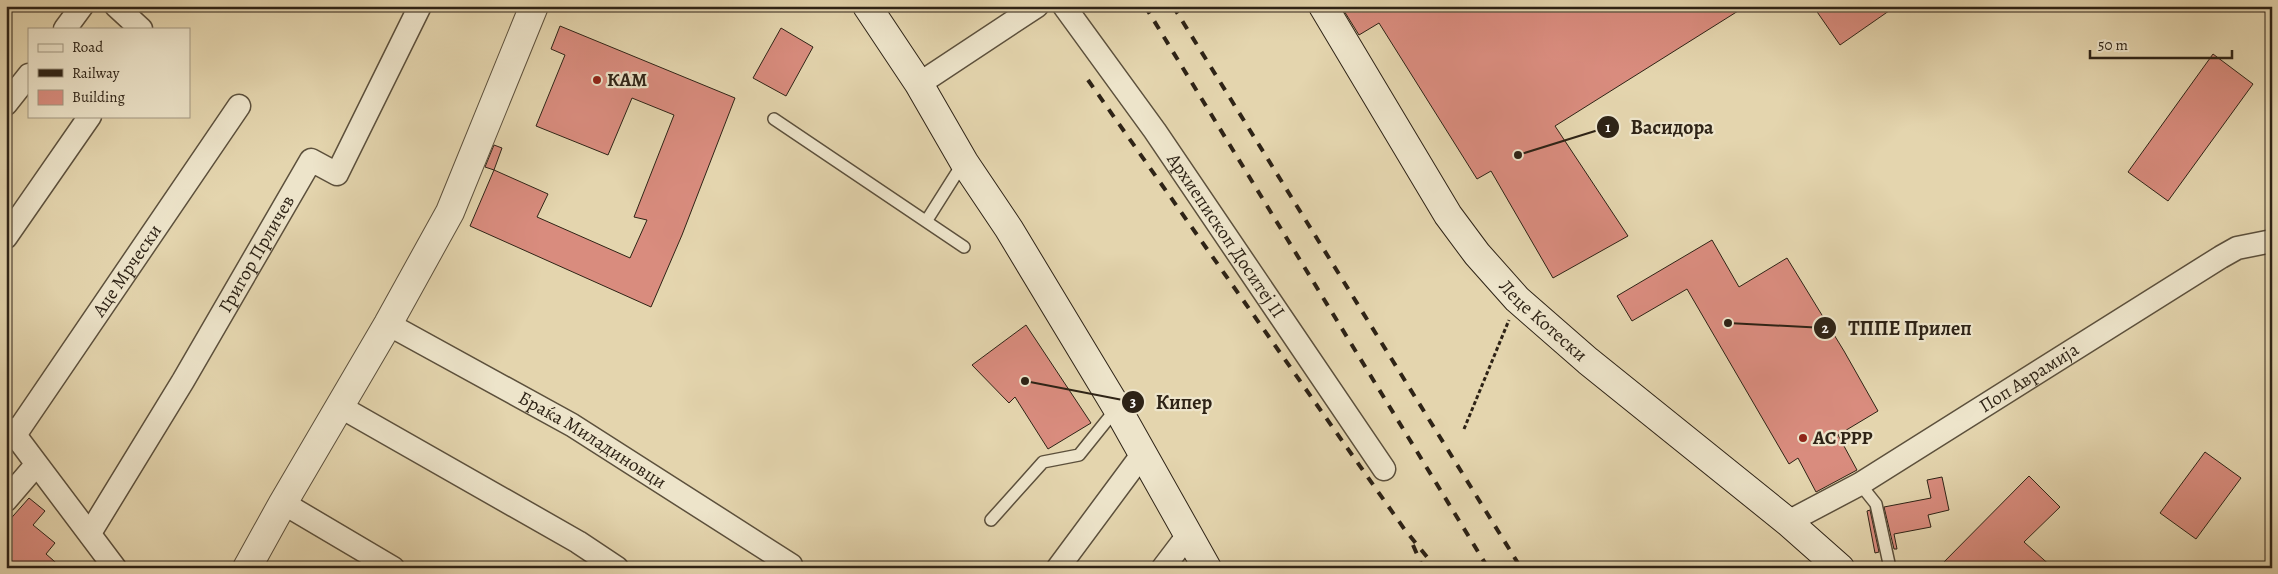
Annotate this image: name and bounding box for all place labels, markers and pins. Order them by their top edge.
place label: КАМ [607,67,647,93]
marker: КАМ [591,74,603,86]
callout: Васидора [1596,109,1724,144]
callout: ТППЕ Прилеп [1813,310,1981,345]
callout: Кипер [1121,384,1223,419]
place label: АС РРР [1812,425,1873,451]
marker: АС РРР [1797,432,1809,444]

